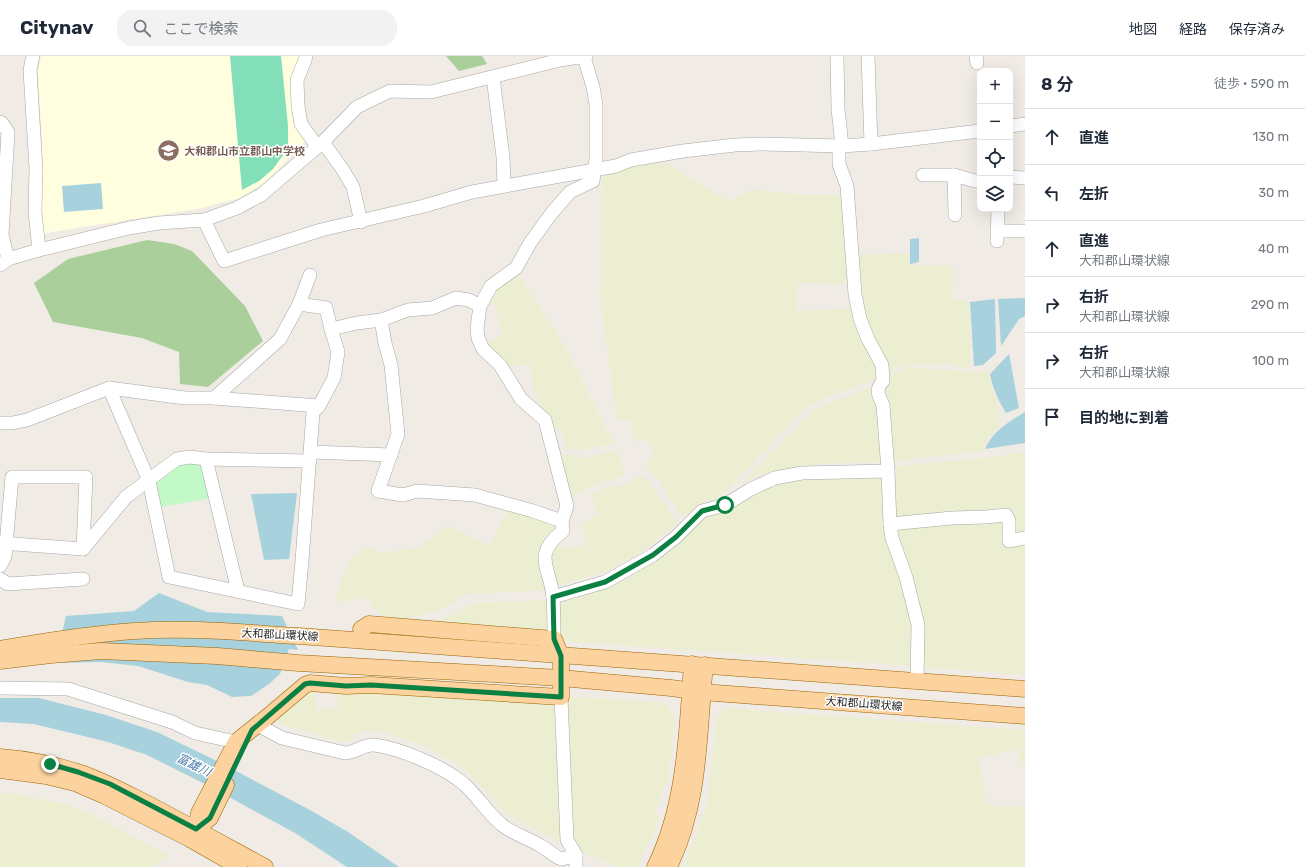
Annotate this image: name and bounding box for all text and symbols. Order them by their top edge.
search box [117,10,397,46]
text: Citynav [20,16,93,39]
icon: search [131,17,153,39]
text: ここで検索 [163,20,238,38]
text: 地図 [1129,21,1157,38]
text: 経路 [1179,21,1207,38]
text: 保存済み [1229,21,1285,38]
map controls [977,68,1013,212]
button: + [977,68,1013,104]
text: 8 分 [1041,74,1073,94]
text: 徒歩 · 590 m [1214,76,1289,91]
button: − [977,104,1013,140]
icon: ahead [1041,126,1063,148]
text: 直進 [1079,129,1109,147]
text: 130 m [1253,129,1289,144]
school or university icon: 大和郡山市立郡山中学校 [156,138,182,164]
button: locate [977,140,1013,176]
place label: 大和郡山市立郡山中学校 [184,145,305,158]
button: layers [977,176,1013,212]
icon: left [1041,182,1063,204]
text: 左折 [1079,185,1109,203]
text: 30 m [1258,185,1289,200]
text: 直進 [1079,232,1109,250]
icon: ahead [1041,238,1063,260]
text: 40 m [1258,241,1289,256]
text: 大和郡山環状線 [1079,253,1170,268]
text: 右折 [1079,288,1109,306]
icon: right [1041,294,1063,316]
text: 290 m [1251,297,1289,312]
text: 大和郡山環状線 [1079,309,1170,324]
text: 右折 [1079,344,1109,362]
icon: right [1041,350,1063,372]
text: 100 m [1252,353,1289,368]
text: 大和郡山環状線 [1079,365,1170,380]
icon: arrive [1041,406,1063,428]
text: 目的地に到着 [1079,409,1169,427]
route start [716,496,734,514]
street label: 大和郡山環状線 [241,626,319,644]
street label: 大和郡山環状線 [825,695,903,713]
water label: 富雄川 [175,751,215,780]
route end [41,755,59,773]

